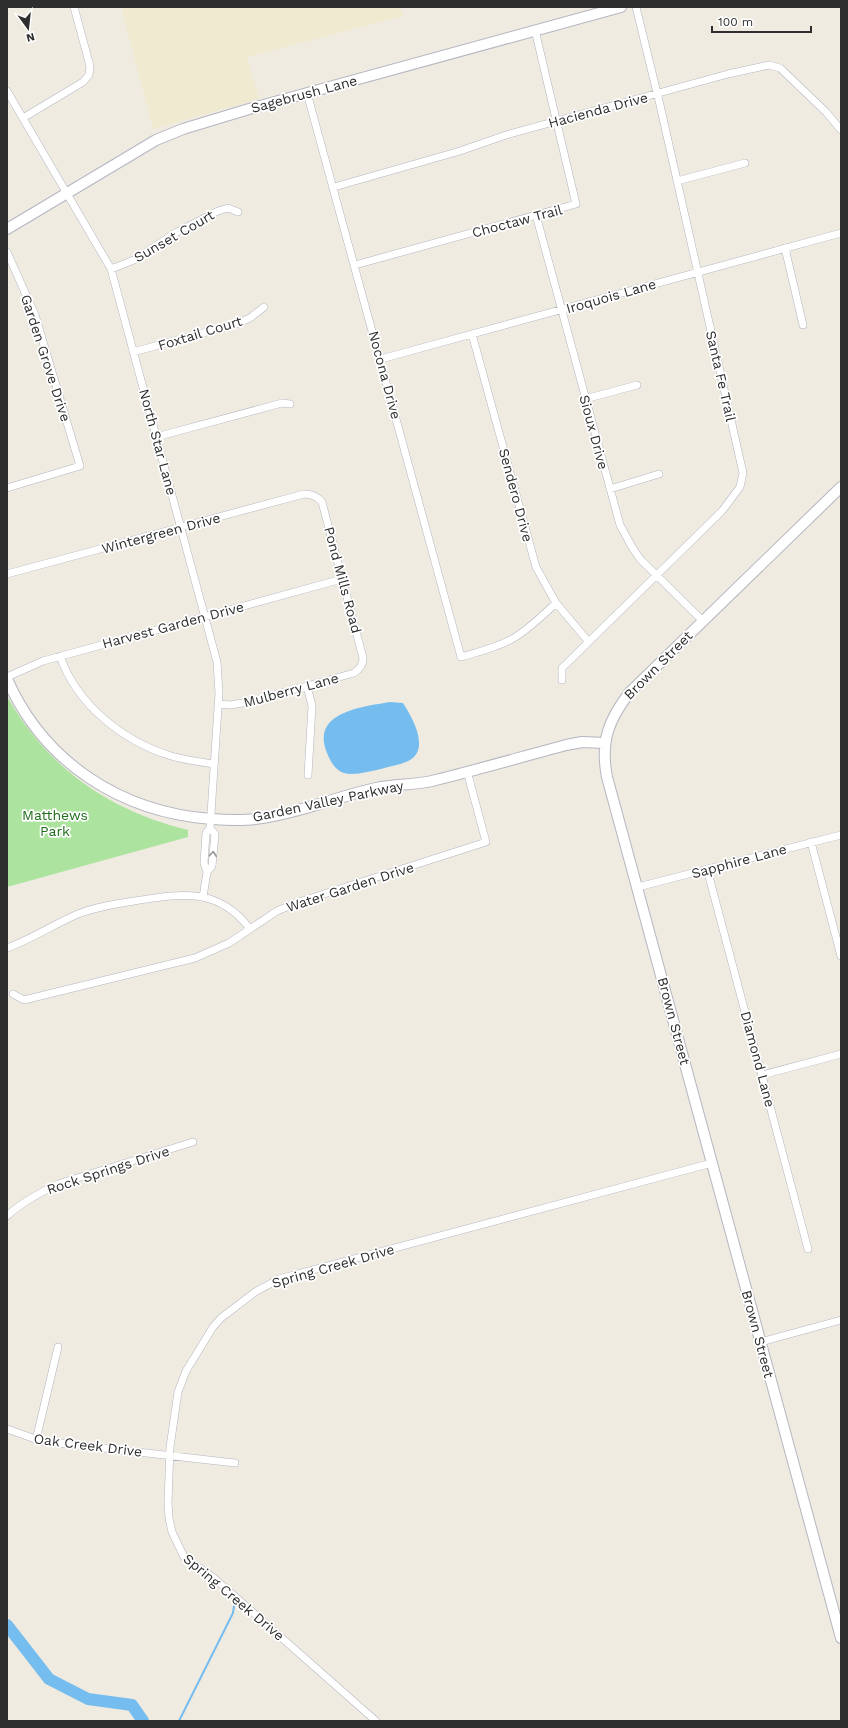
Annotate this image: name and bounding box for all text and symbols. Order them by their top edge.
north arrow [8,8,48,48]
scale bar [712,8,811,34]
text: 100 m [718,15,753,29]
text: N [25,30,36,45]
street label: Sagebrush Lane [249,72,359,116]
street label: Hacienda Drive [546,89,650,131]
street label: Choctaw Trail [470,201,565,241]
street label: Sunset Court [131,207,217,265]
street label: Iroquois Lane [564,276,658,316]
street label: Garden Grove Drive [18,292,74,424]
street label: Foxtail Court [156,313,244,353]
street label: Nocona Drive [366,329,404,421]
street label: Santa Fe Trail [703,329,739,424]
street label: North Star Lane [136,387,180,497]
street label: Sioux Drive [576,393,612,471]
street label: Sendero Drive [496,447,536,543]
street label: Wintergreen Drive [100,509,222,557]
street label: Pond Mills Road [321,525,365,635]
street label: Harvest Garden Drive [100,598,246,652]
street label: Brown Street [620,627,696,703]
street label: Mulberry Lane [242,670,340,710]
street label: Garden Valley Parkway [251,777,406,825]
park label: Matthews Park [22,807,88,839]
street label: Sapphire Lane [690,841,788,881]
one-way arrow [209,851,218,857]
street label: Water Garden Drive [284,859,416,915]
street label: Brown Street [655,975,693,1067]
street label: Diamond Lane [738,1009,778,1109]
street label: Rock Springs Drive [45,1143,171,1197]
street label: Spring Creek Drive [270,1241,396,1291]
street label: Brown Street [739,1288,777,1380]
street label: Oak Creek Drive [33,1430,143,1460]
street label: Spring Creek Drive [180,1550,288,1644]

